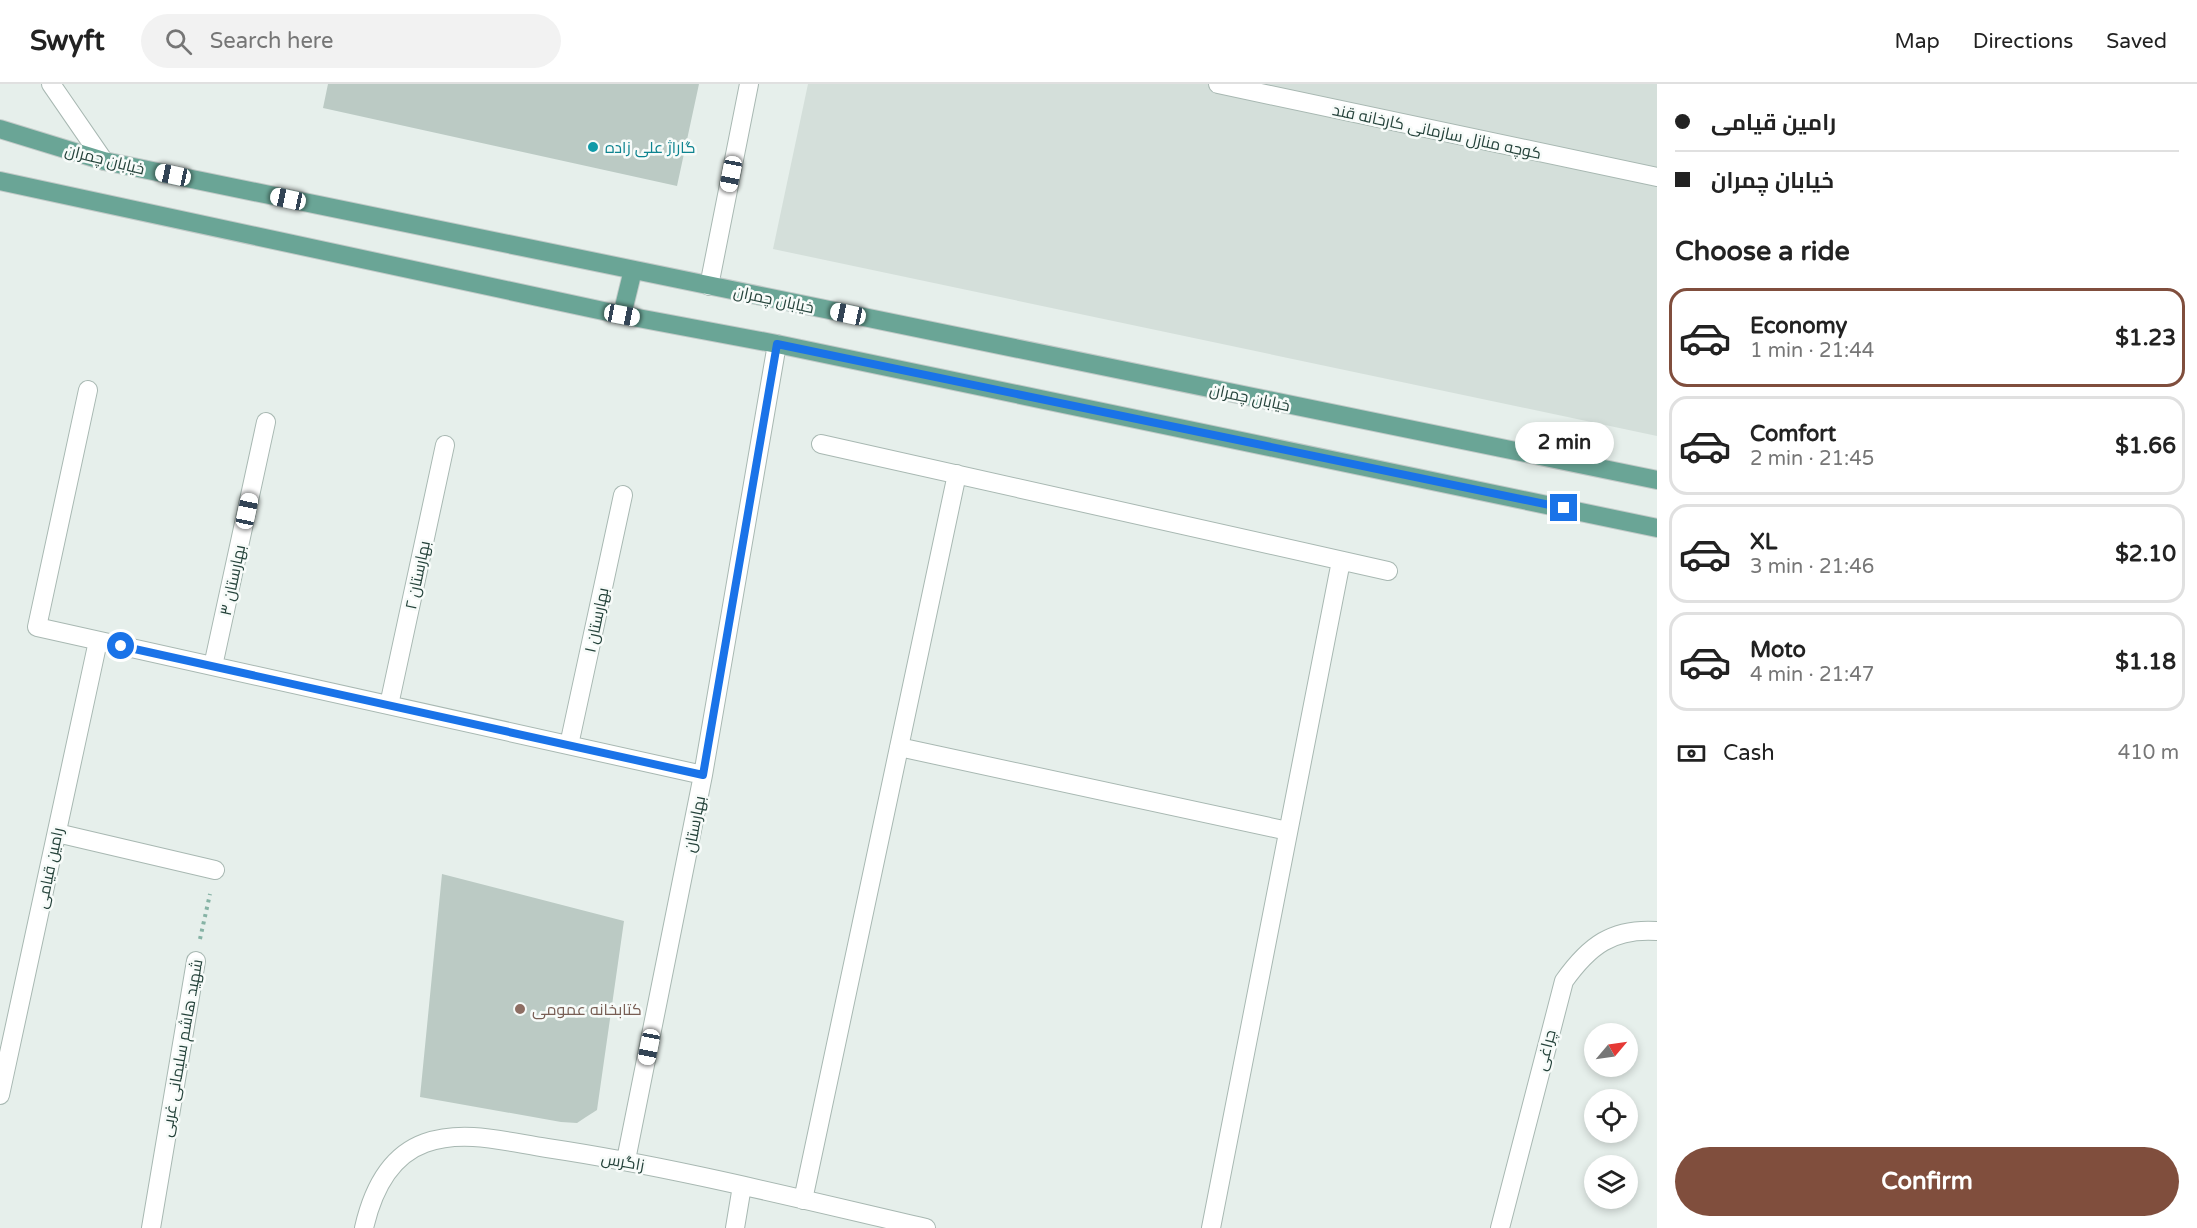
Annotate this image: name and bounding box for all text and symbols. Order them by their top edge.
search box [141,14,561,68]
text: Swyft [30,24,105,58]
icon: search [162,25,195,58]
text: Search here [210,28,333,54]
text: Map [1894,29,1940,54]
text: Directions [1973,29,2073,54]
text: Saved [2106,29,2167,54]
street label: کوچه منازل سازمانی کارخانه قند [1330,100,1543,165]
text: رامین قیامی [1711,110,1836,136]
place label: گاراژ علی زاده [605,138,696,158]
street label: خیابان چمران [63,140,147,181]
marker: گاراژ علی زاده [586,140,600,154]
car [719,155,743,193]
car [154,162,192,188]
text: خیابان چمران [1711,168,1834,194]
car [269,186,307,212]
text: Choose a ride [1675,235,1850,268]
street label: خیابان چمران [732,282,816,319]
car [829,301,867,327]
car [603,303,641,327]
icon: car [1678,311,1732,365]
text: Economy [1750,313,1847,339]
text: $1.23 [2115,325,2176,351]
text: 1 min · 21:44 [1750,339,1874,363]
street label: خیابان چمران [1208,380,1292,417]
icon: car [1678,419,1732,473]
callout: 2 min [1514,421,1614,463]
text: Comfort [1750,421,1836,447]
text: 2 min [1538,431,1591,455]
text: $1.66 [2115,433,2176,459]
text: 2 min · 21:45 [1750,447,1874,471]
car [234,492,260,530]
route end [1550,494,1577,521]
icon: car [1678,527,1732,581]
text: XL [1750,529,1777,555]
street label: بهارستان ۲ [401,539,435,611]
text: $2.10 [2115,541,2176,567]
street label: بهارستان ۳ [216,543,250,618]
text: 3 min · 21:46 [1750,555,1874,579]
street label: بهارستان ۱ [580,586,614,655]
route start [107,632,134,659]
icon: car [1678,635,1732,689]
text: Moto [1750,637,1806,663]
text: $1.18 [2115,649,2176,675]
text: 4 min · 21:47 [1750,663,1874,687]
icon: cash [1675,737,1708,770]
text: Cash [1723,740,1775,766]
text: 410 m [2118,741,2179,765]
street label: بهارستان [680,794,710,854]
street label: رامین قیامی [32,826,68,911]
street label: شهید هاشم سلیمانی غربی [156,958,208,1139]
place label: کتابخانه عمومی [532,1000,642,1020]
marker: کتابخانه عمومی [513,1002,527,1016]
north arrow [1584,1023,1638,1077]
map controls [1584,1023,1638,1209]
car [637,1028,661,1066]
street label: چراغی [1531,1028,1562,1073]
button: locate [1584,1089,1638,1143]
button: Confirm [1675,1147,2179,1216]
street label: زاگرس [600,1148,646,1176]
button: layers [1584,1155,1638,1209]

